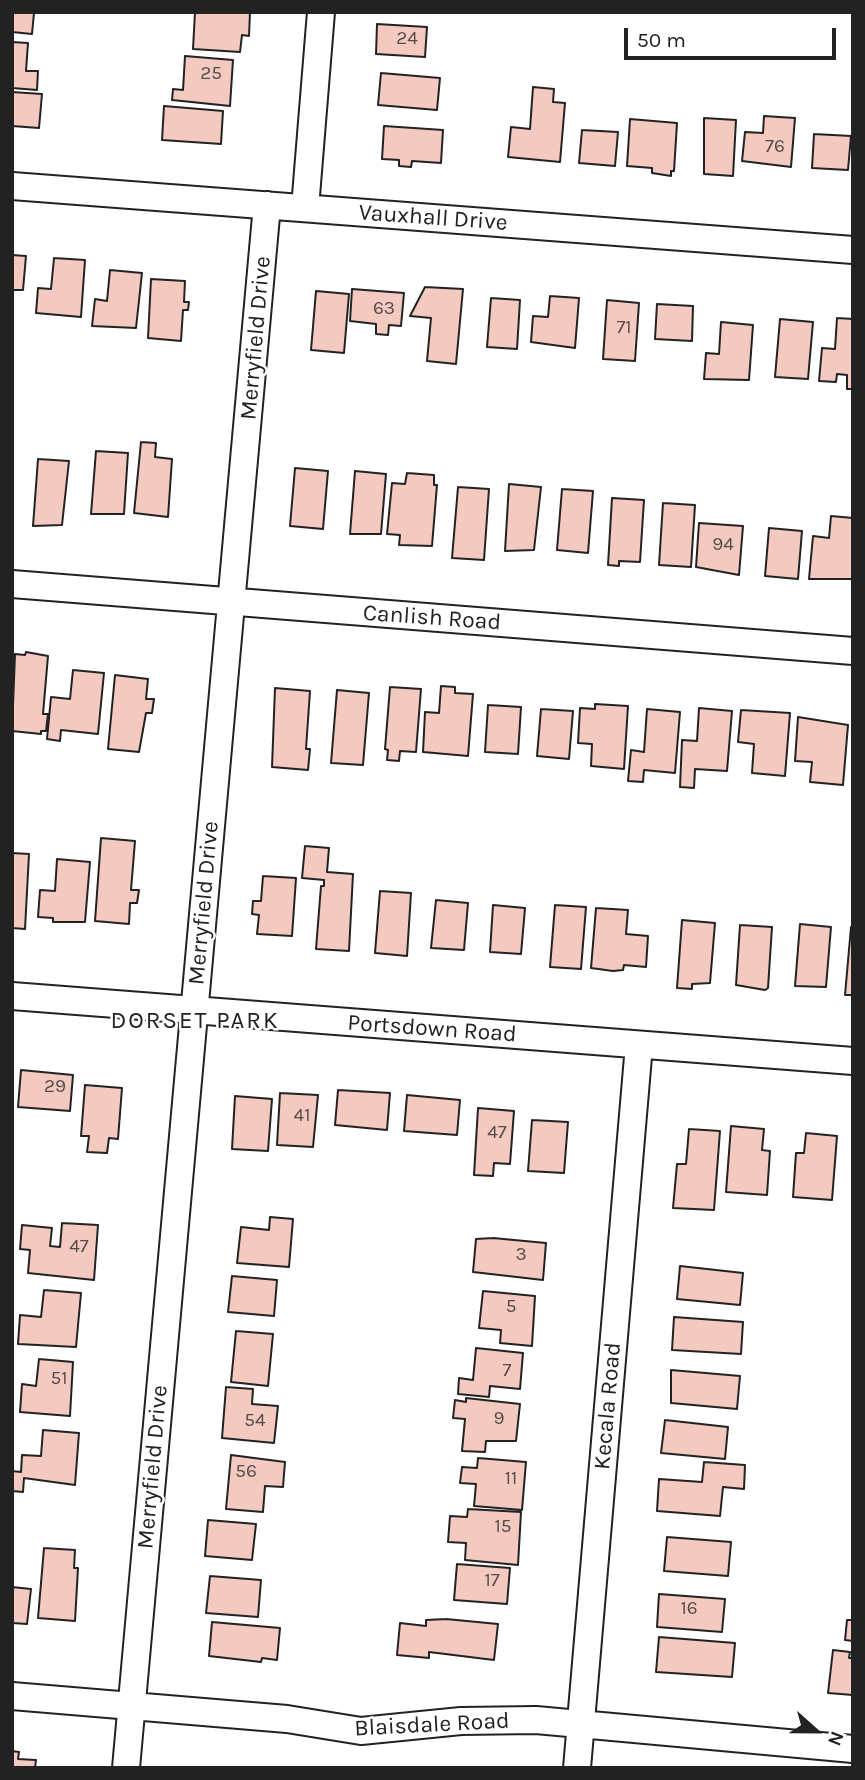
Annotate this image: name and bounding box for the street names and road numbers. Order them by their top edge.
street label: Vauxhall Drive [358,199,508,237]
street label: Merryfield Drive [235,255,277,421]
street label: Canlish Road [362,599,502,637]
street label: Merryfield Drive [183,820,225,986]
street label: Portsdown Road [346,1009,518,1049]
street label: Kecala Road [589,1341,627,1471]
street label: Merryfield Drive [132,1384,174,1550]
street label: Blaisdale Road [354,1707,510,1743]

